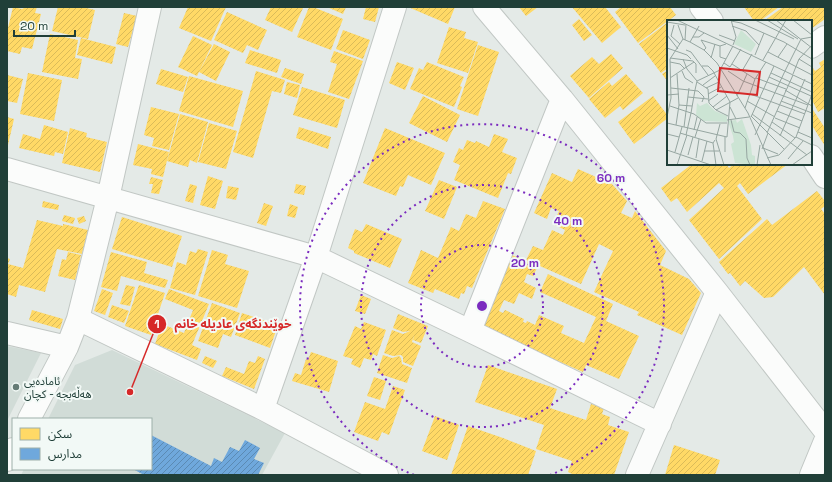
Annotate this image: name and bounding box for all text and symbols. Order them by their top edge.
scale bar [14,12,75,38]
text: 20 m [20,18,48,34]
inset map [667,20,812,165]
text: 60 m [597,170,625,186]
text: 40 m [554,213,582,229]
text: 20 m [511,255,539,271]
centre of rings [475,299,489,313]
callout: خوێندنگەی عادیلە خانم [147,312,300,336]
text: 1 [154,316,160,332]
text: خوێندنگەی عادیلە خانم [174,316,292,333]
place label: ئامادەیی هەڵەبجە - کچان [24,374,91,402]
marker: ئامادەیی هەڵەبجە - کچان [11,382,21,392]
legend [12,418,152,470]
text: سكن [48,426,72,442]
text: مدارس [48,446,82,462]

